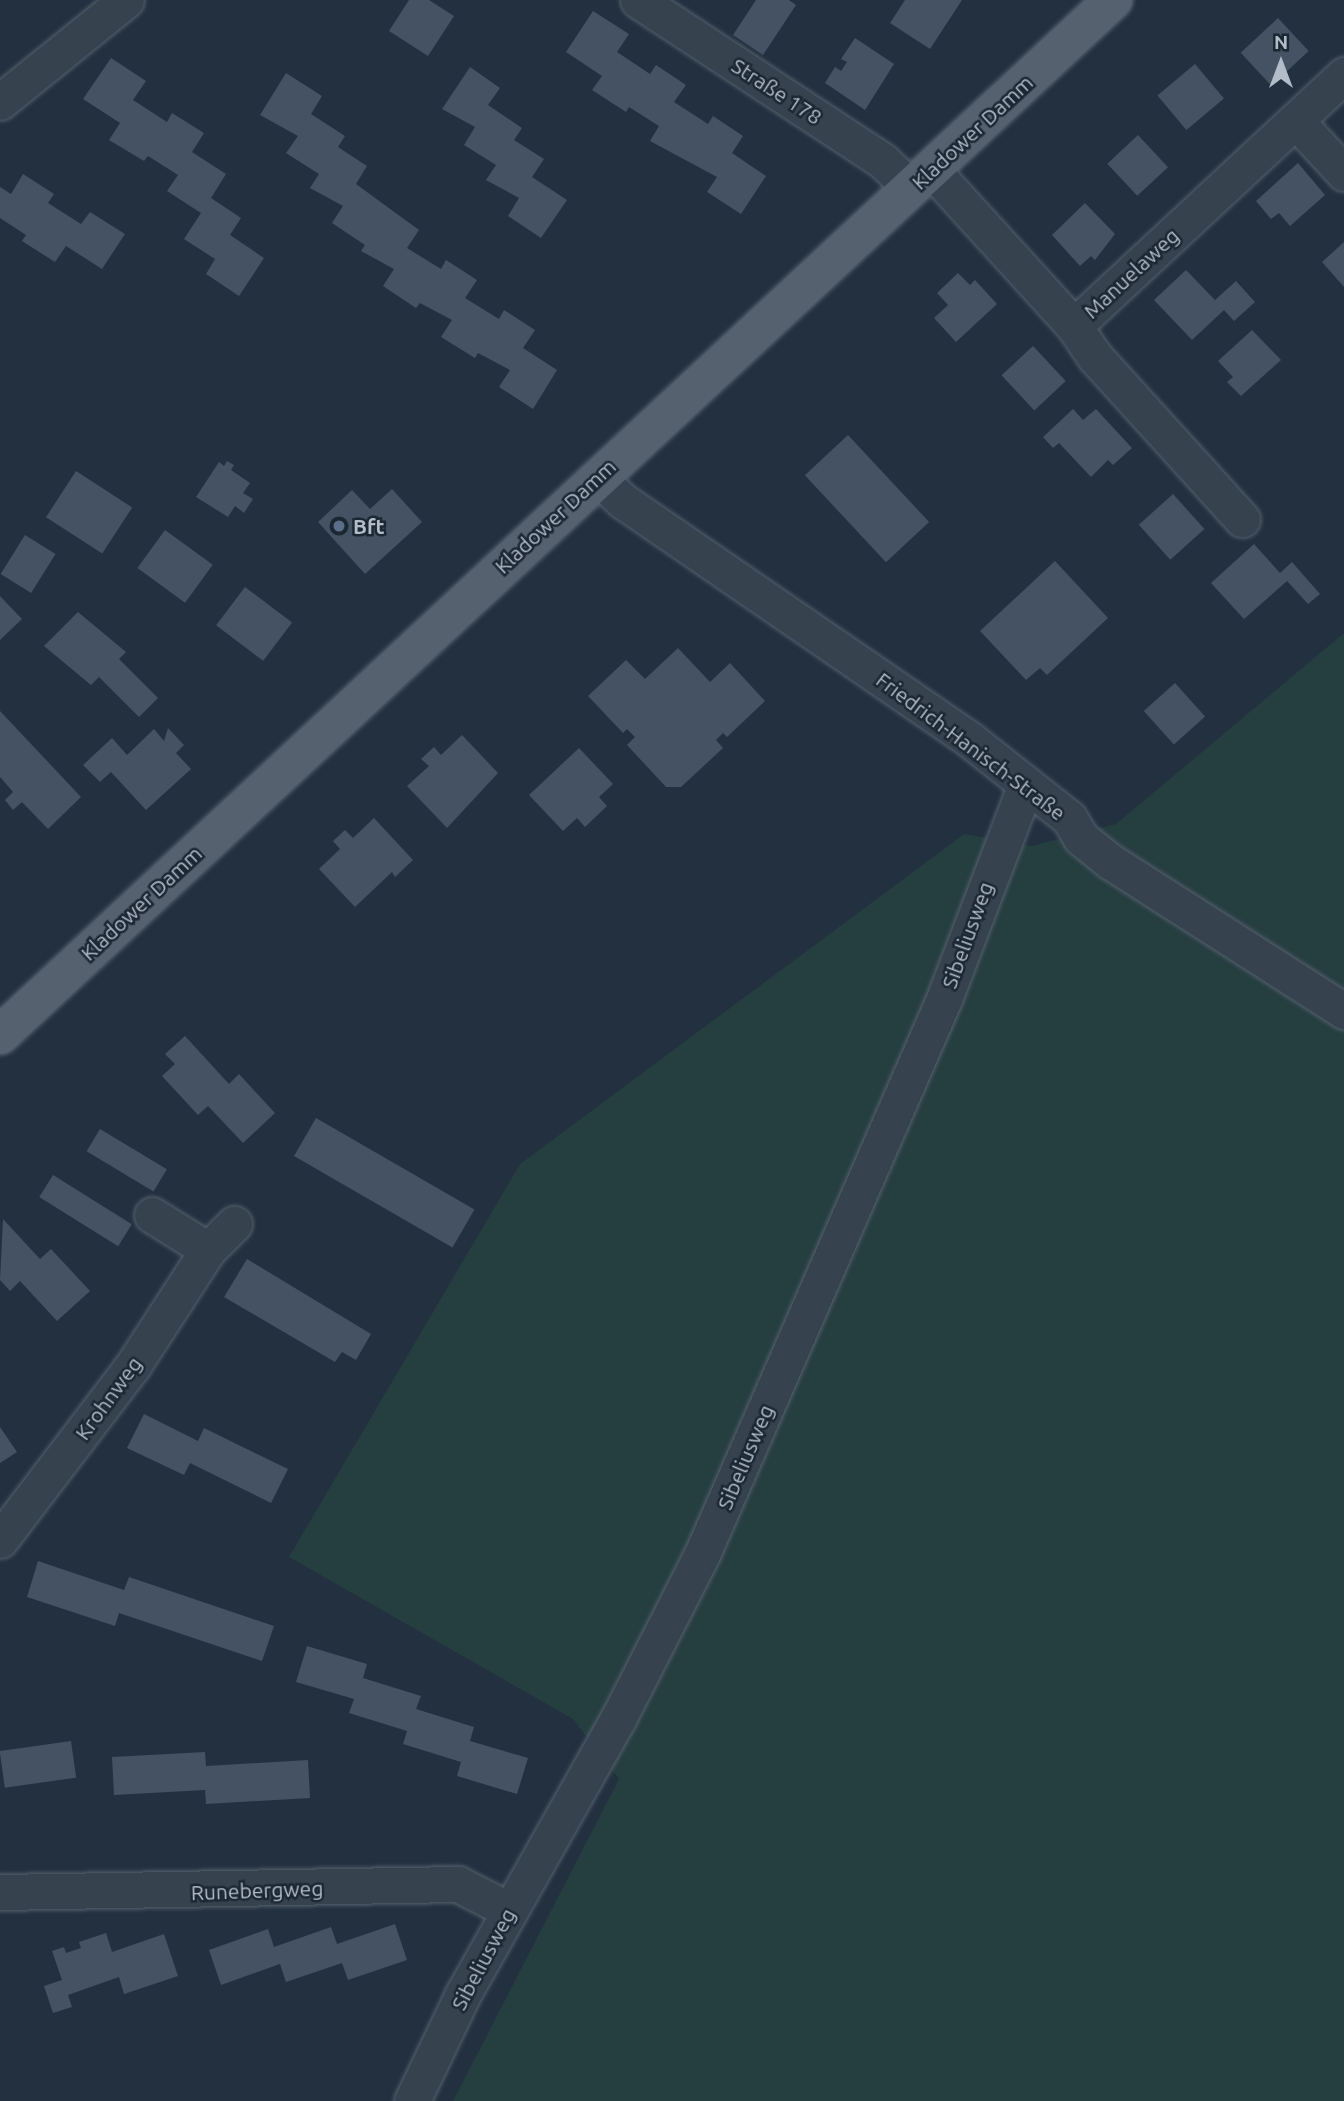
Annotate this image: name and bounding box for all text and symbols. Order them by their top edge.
north arrow [1246,28,1316,98]
text: N [1274,31,1288,53]
street label: Straße 178 [727,52,827,130]
street label: Kladower Damm [906,70,1038,194]
street label: Manuelaweg [1078,223,1184,323]
street label: Kladower Damm [489,454,621,578]
place label: Bft [353,513,385,539]
marker: Bft [331,518,347,534]
street label: Friedrich-Hanisch-Straße [871,667,1071,825]
street label: Kladower Damm [75,841,207,965]
street label: Sibeliusweg [936,878,998,992]
street label: Krohnweg [69,1351,147,1445]
street label: Sibeliusweg [712,1401,778,1513]
street label: Runebergweg [190,1875,324,1905]
street label: Sibeliusweg [446,1904,520,2014]

